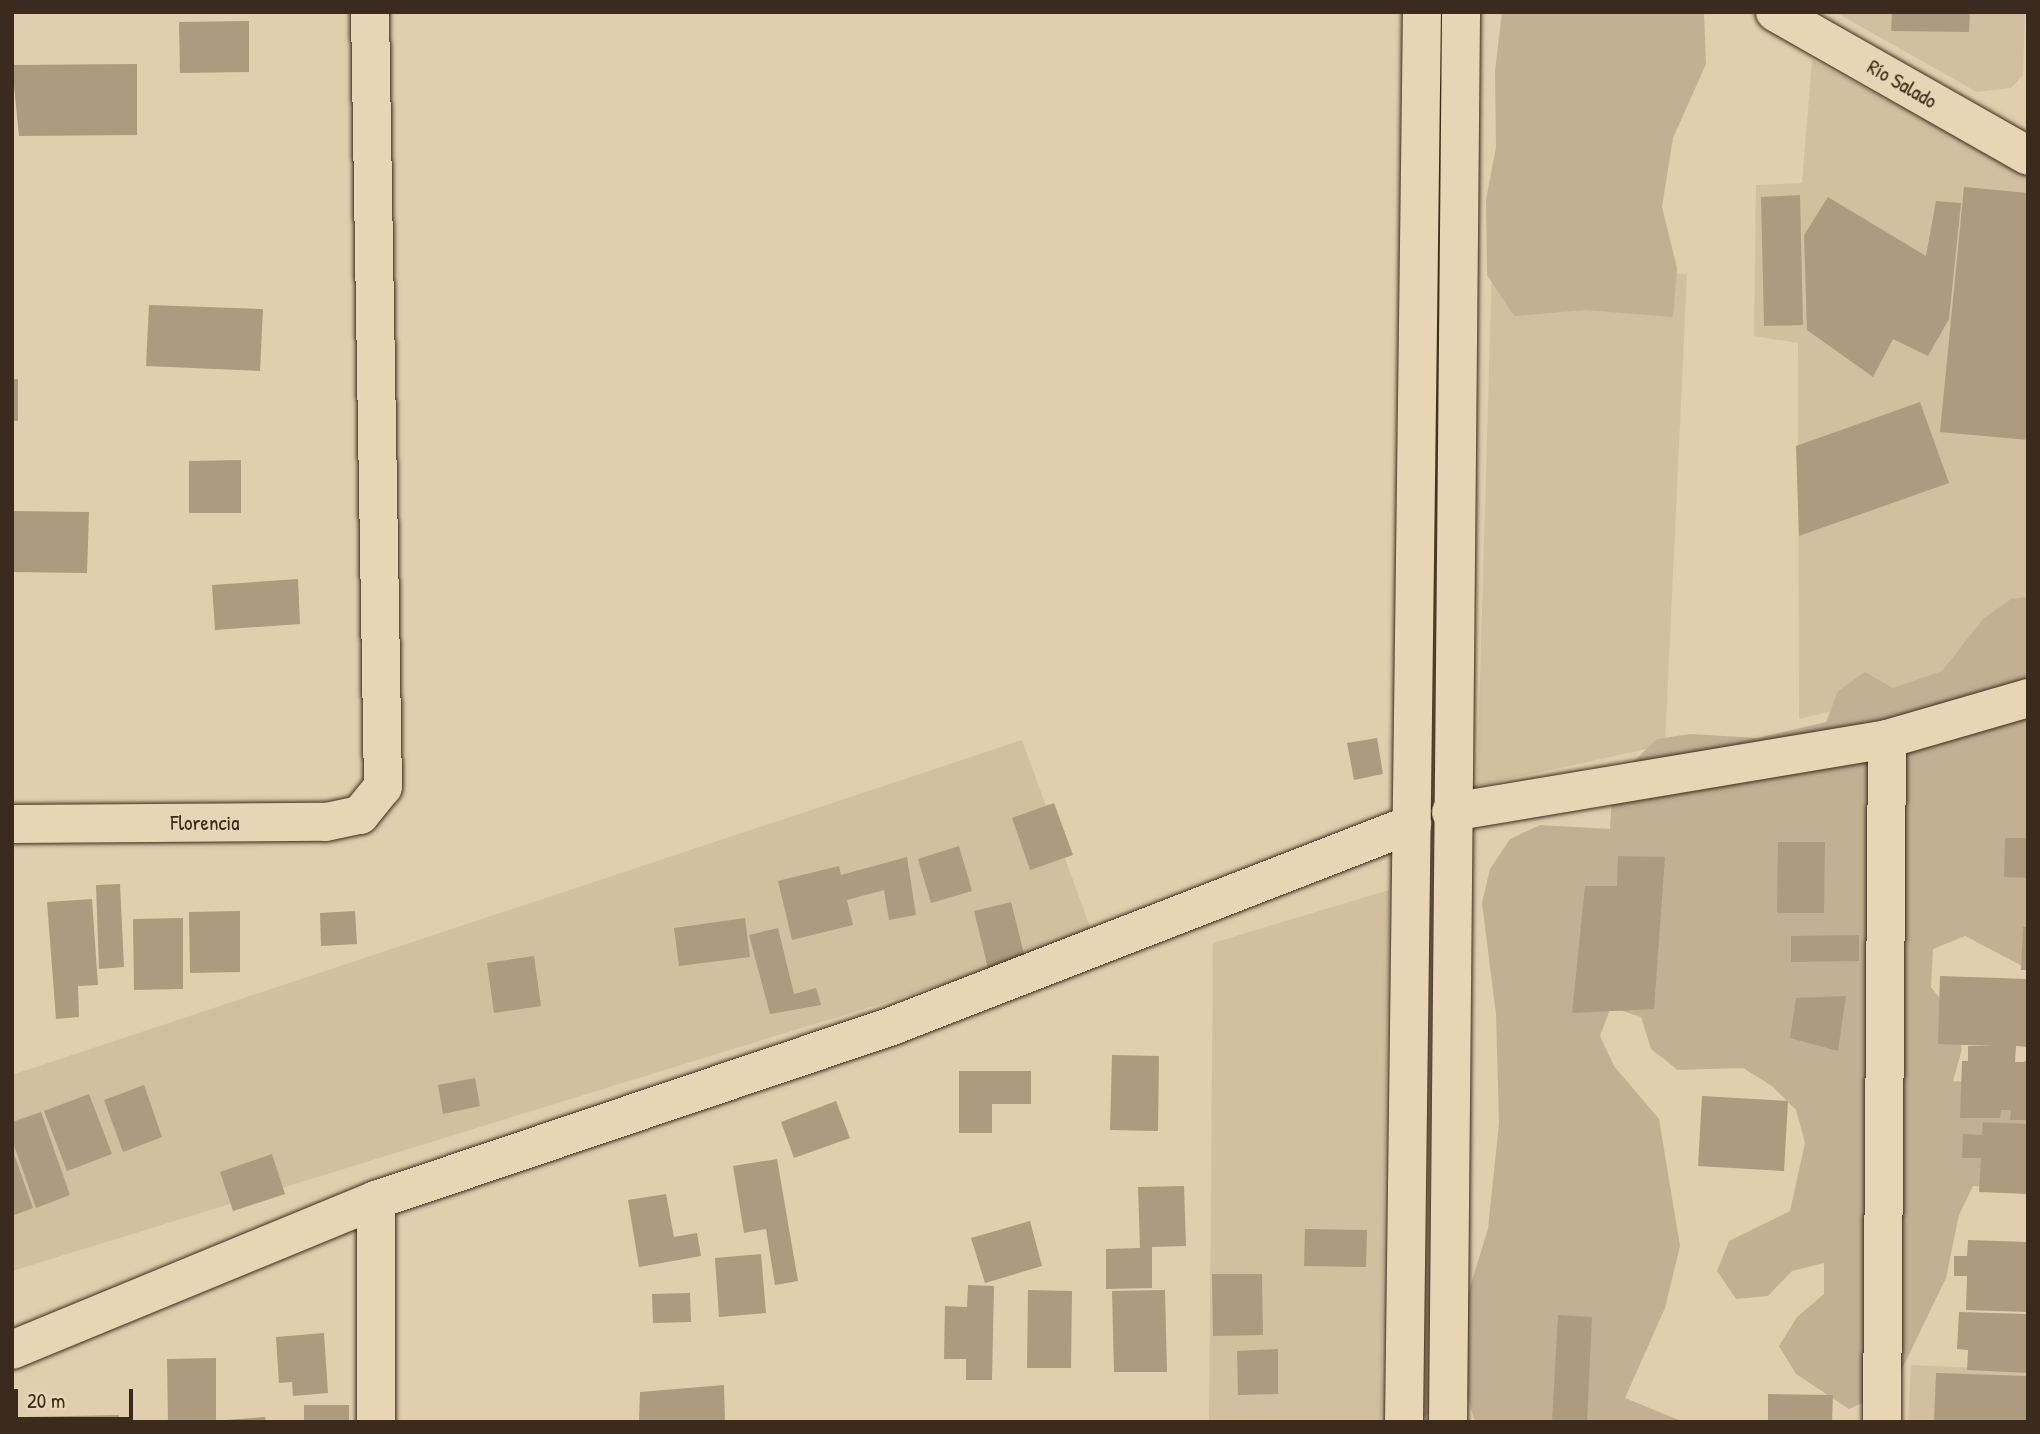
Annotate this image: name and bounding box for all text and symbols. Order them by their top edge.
street label: Río Salado [1863,54,1941,114]
street label: Florencia [171,810,239,836]
scale bar [18,1374,136,1418]
text: 20 m [27,1386,65,1415]

